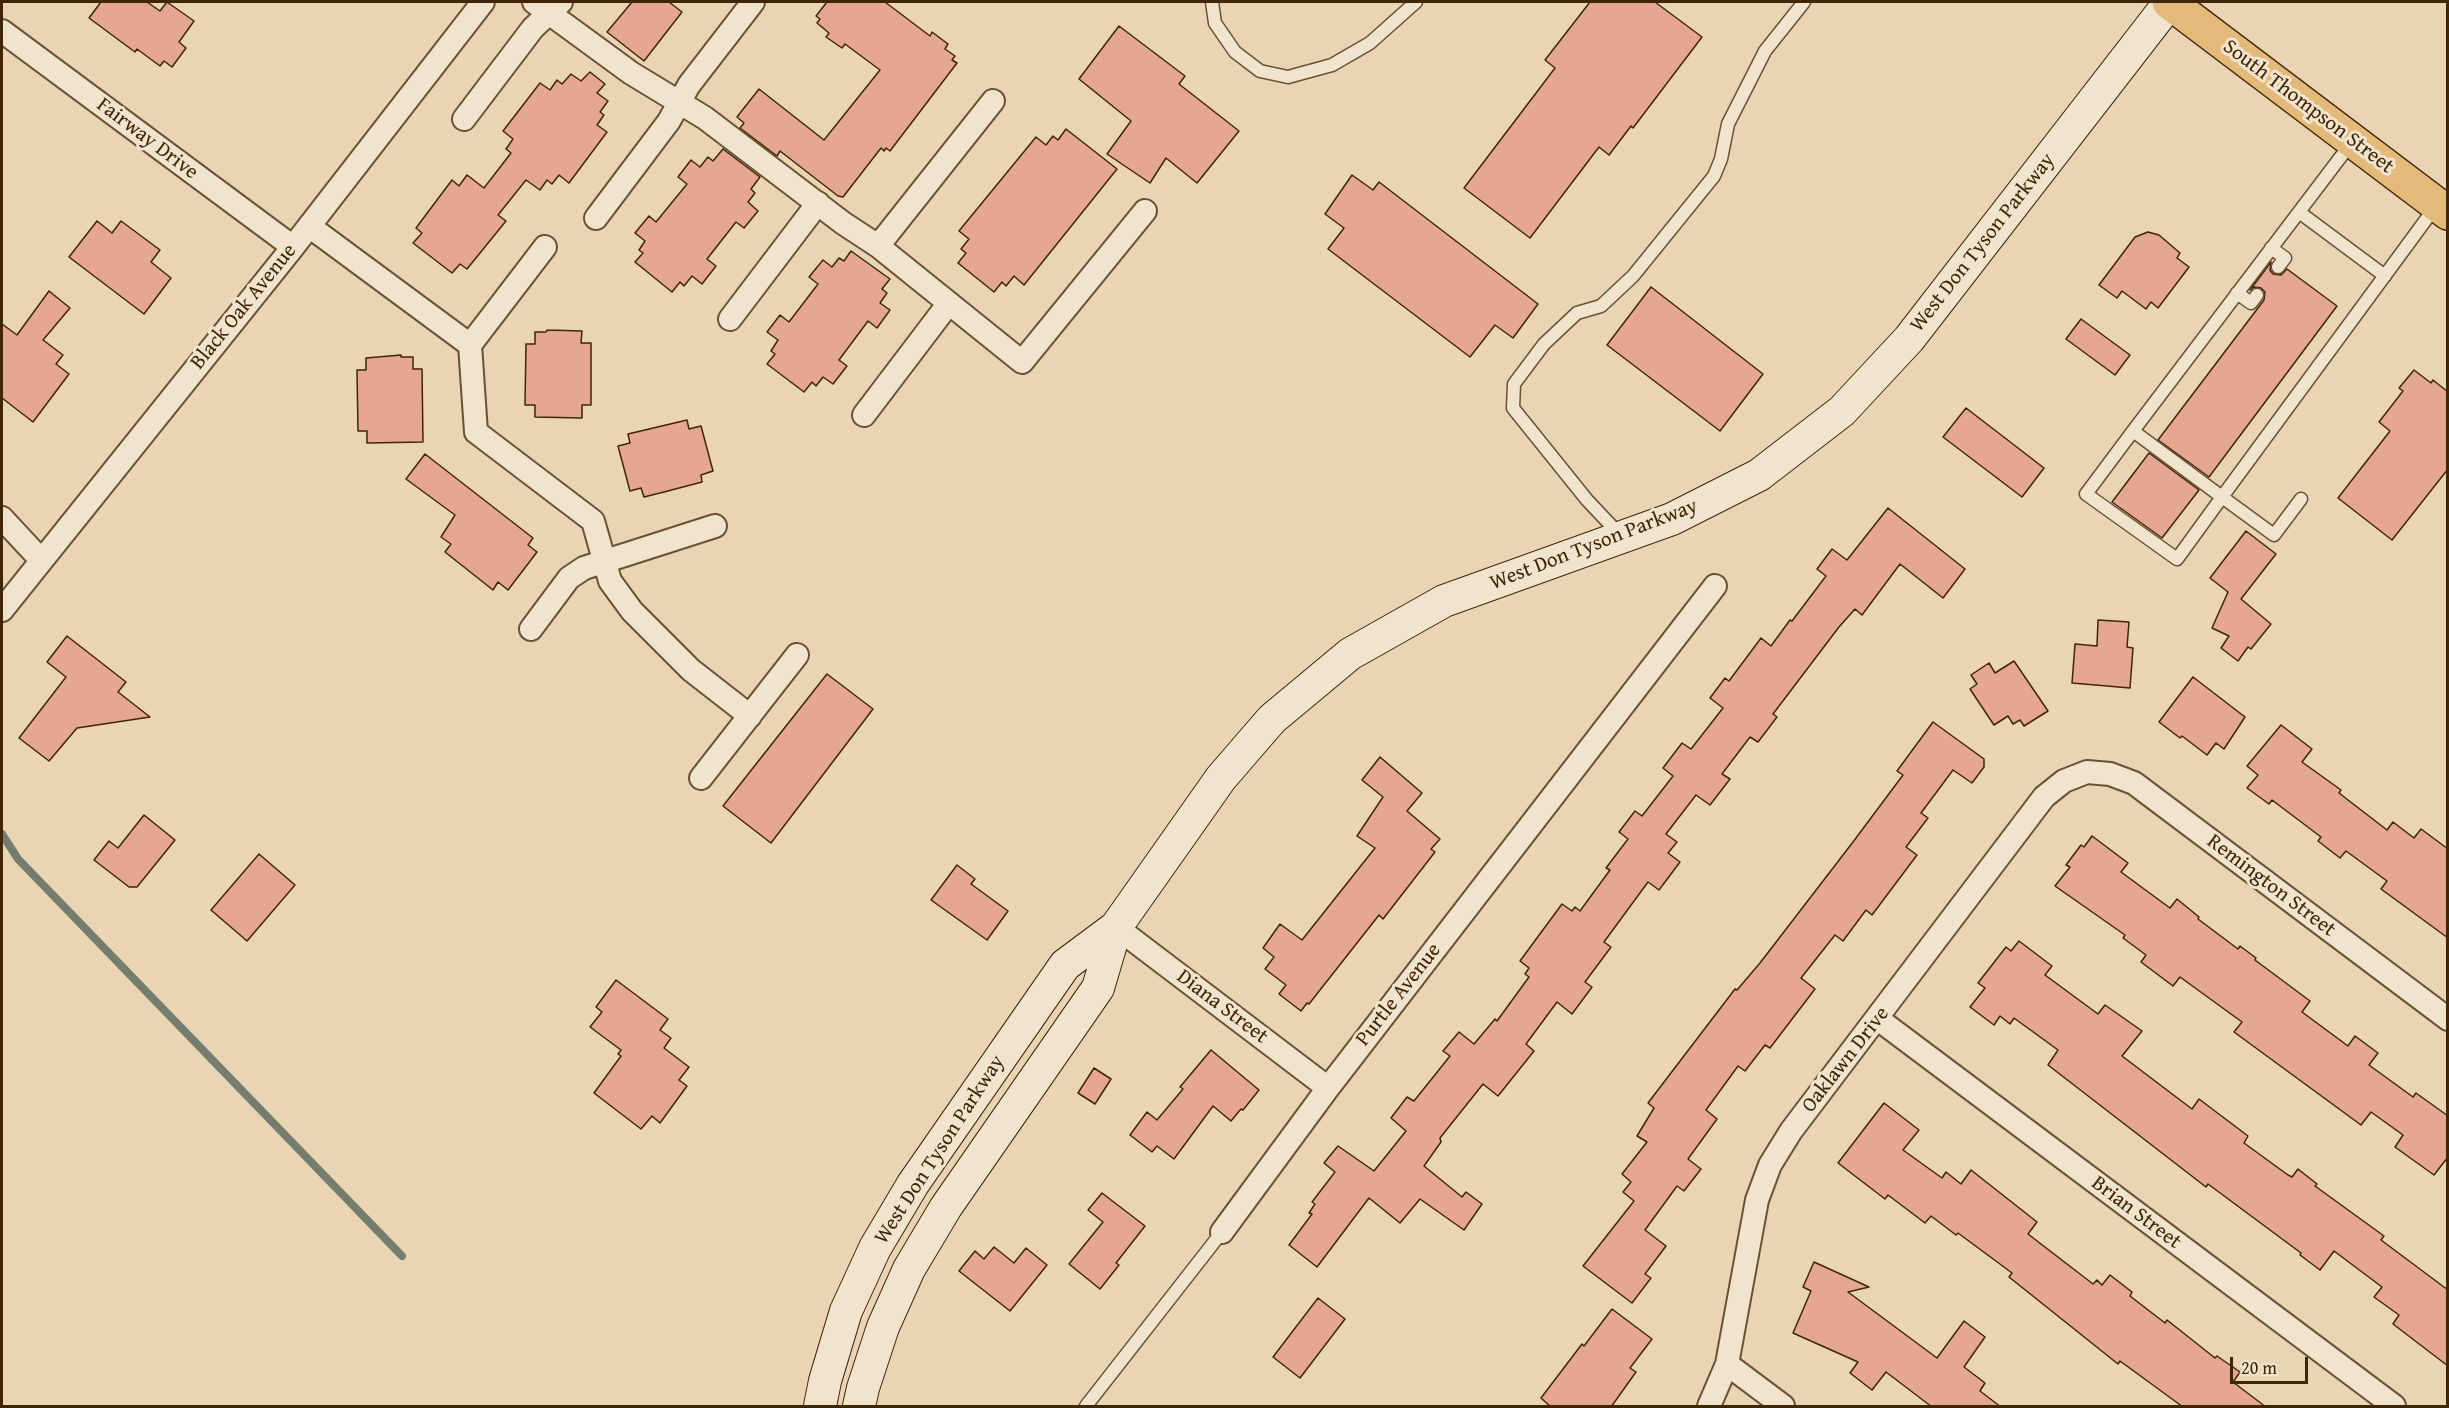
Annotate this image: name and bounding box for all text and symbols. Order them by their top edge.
street label: South Thompson Street [2218,34,2398,180]
street label: Fairway Drive [91,93,203,185]
street label: West Don Tyson Parkway [1905,148,2061,338]
street label: Black Oak Avenue [186,239,302,375]
street label: West Don Tyson Parkway [1487,494,1701,596]
street label: Remington Street [2202,829,2340,943]
street label: Purtle Avenue [1351,939,1447,1051]
street label: Diana Street [1171,964,1273,1050]
street label: Oaklawn Drive [1797,1002,1895,1118]
street label: West Don Tyson Parkway [869,1051,1011,1249]
street label: Brian Street [2086,1171,2186,1255]
scale bar [2233,1345,2311,1383]
text: 20 m [2241,1354,2277,1381]

